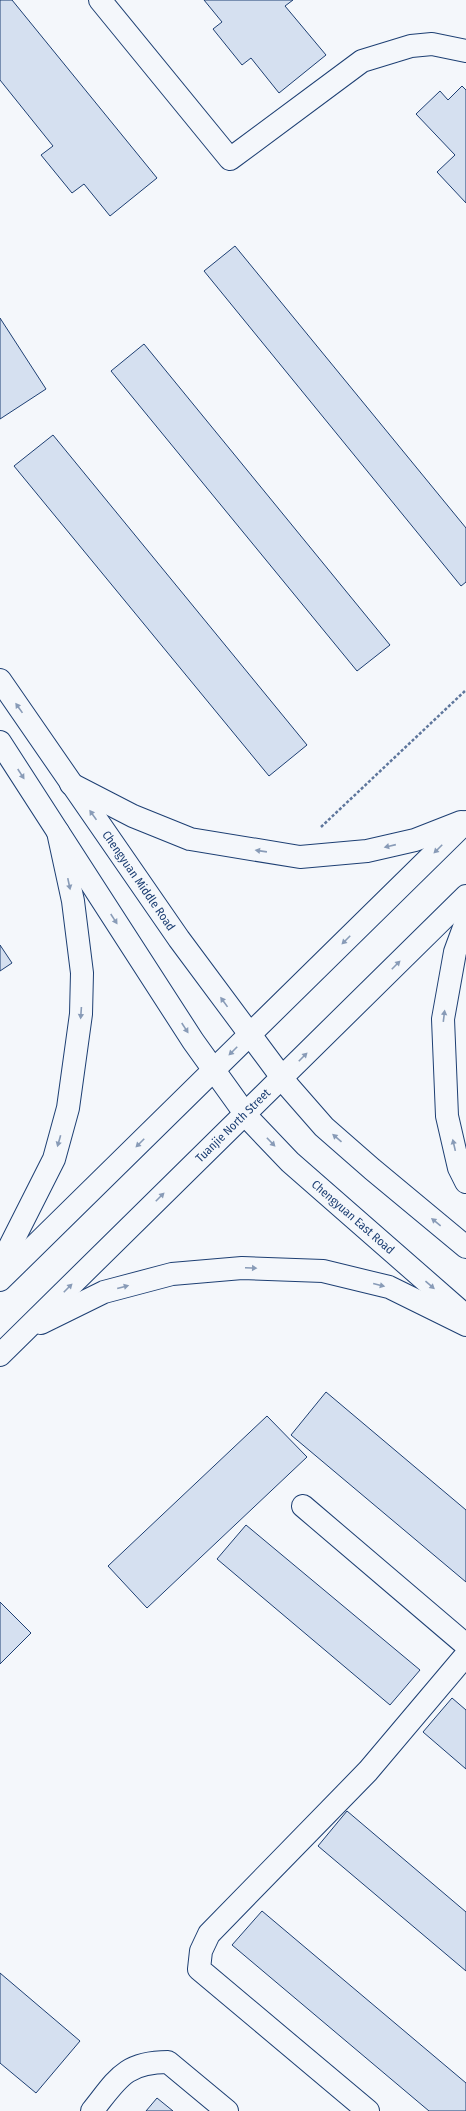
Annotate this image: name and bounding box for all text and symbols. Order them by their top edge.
one-way arrow [15,703,23,714]
one-way arrow [17,769,25,780]
one-way arrow [89,810,97,821]
street label: Chengyuan Middle Road [99,828,178,933]
one-way arrow [383,843,395,849]
one-way arrow [433,844,443,854]
one-way arrow [255,848,267,854]
one-way arrow [66,878,72,890]
one-way arrow [110,914,118,924]
one-way arrow [341,935,351,945]
one-way arrow [391,960,401,970]
one-way arrow [220,996,228,1007]
one-way arrow [78,1007,84,1020]
one-way arrow [440,1010,447,1022]
one-way arrow [181,1023,189,1033]
one-way arrow [228,1046,238,1056]
one-way arrow [298,1052,308,1062]
street label: Tuanjie North Street [193,1086,273,1165]
one-way arrow [332,1134,341,1143]
one-way arrow [56,1135,62,1147]
one-way arrow [266,1137,276,1147]
one-way arrow [135,1138,145,1147]
one-way arrow [450,1139,456,1151]
street label: Chengyuan East Road [309,1177,397,1257]
one-way arrow [155,1192,165,1202]
one-way arrow [430,1217,441,1226]
one-way arrow [245,1265,257,1272]
one-way arrow [425,1281,436,1290]
one-way arrow [373,1282,385,1288]
one-way arrow [63,1283,73,1293]
one-way arrow [117,1284,129,1290]

